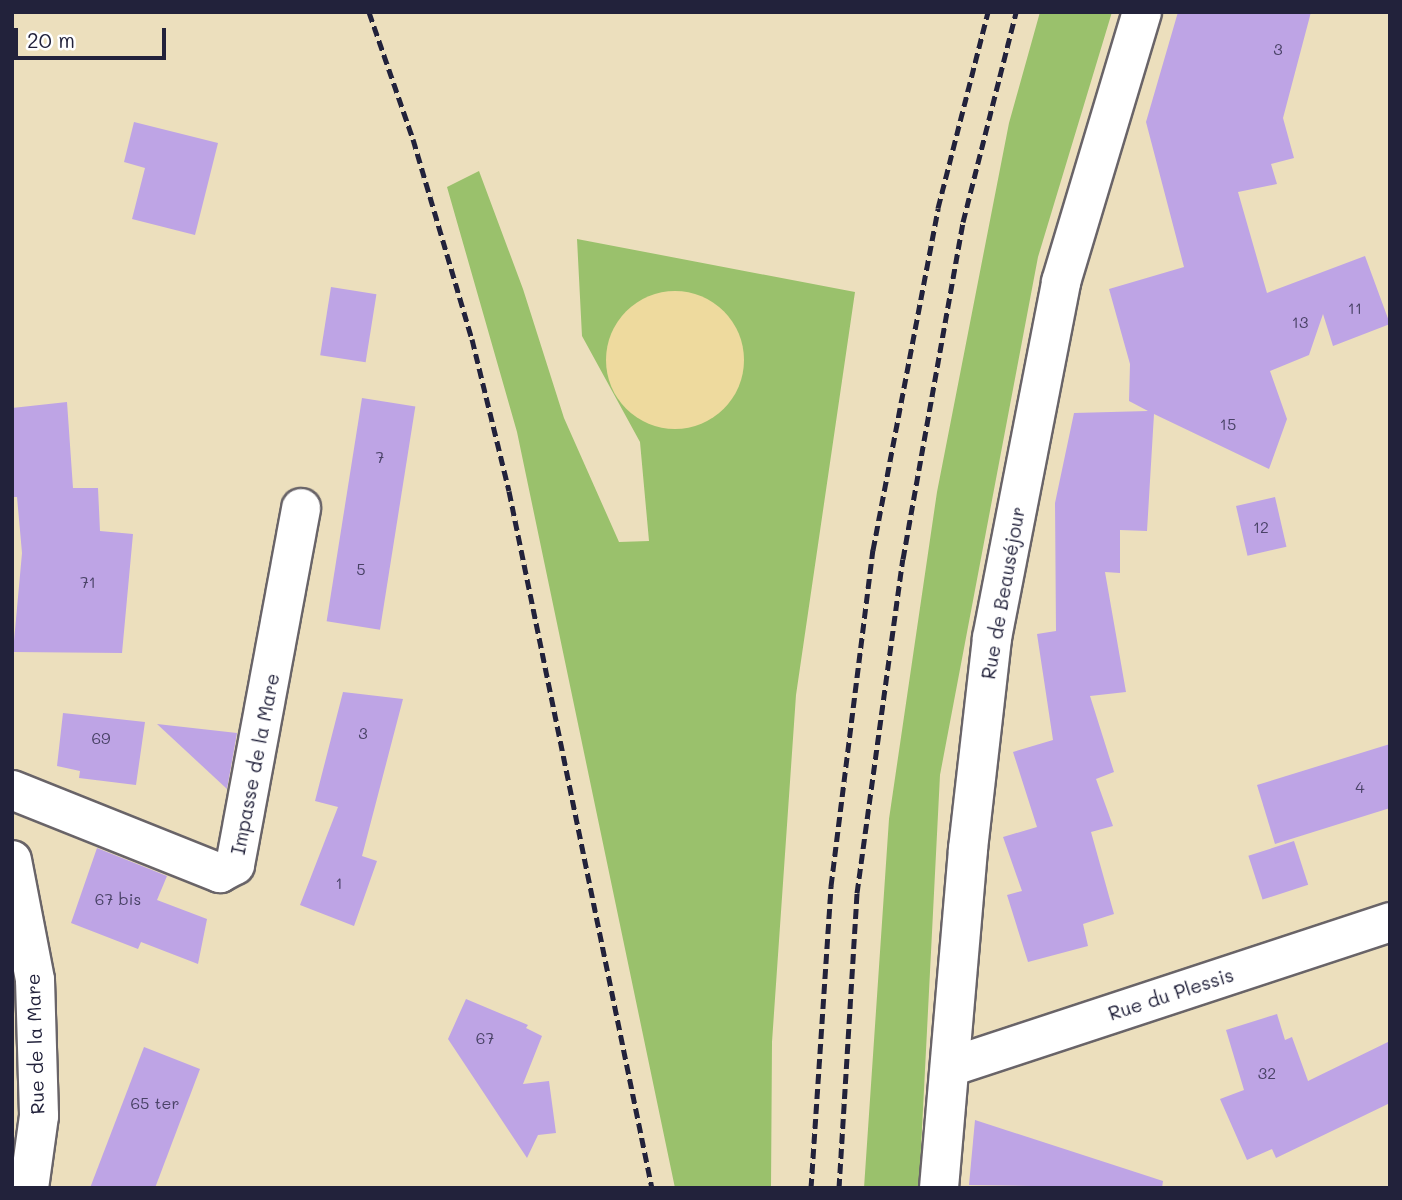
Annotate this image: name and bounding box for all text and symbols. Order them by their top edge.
scale bar [18,14,170,58]
text: 20 m [27,26,75,53]
house number: 3 [1273,39,1283,59]
house number: 11 [1348,298,1362,318]
house number: 13 [1292,312,1308,332]
house number: 15 [1220,414,1236,434]
house number: 7 [376,447,384,467]
street label: Rue de Beauséjour [977,505,1029,681]
house number: 12 [1253,517,1269,537]
house number: 5 [356,559,366,579]
house number: 71 [80,572,96,592]
street label: Impasse de la Mare [226,671,284,857]
house number: 3 [358,723,368,743]
house number: 69 [91,728,111,748]
house number: 4 [1355,777,1365,797]
house number: 1 [335,873,343,893]
house number: 67 bis [95,889,141,909]
street label: Rue du Plessis [1105,963,1237,1025]
street label: Rue de la Mare [21,973,49,1115]
house number: 67 [476,1028,494,1048]
house number: 32 [1258,1063,1276,1083]
house number: 65 ter [130,1093,180,1113]

